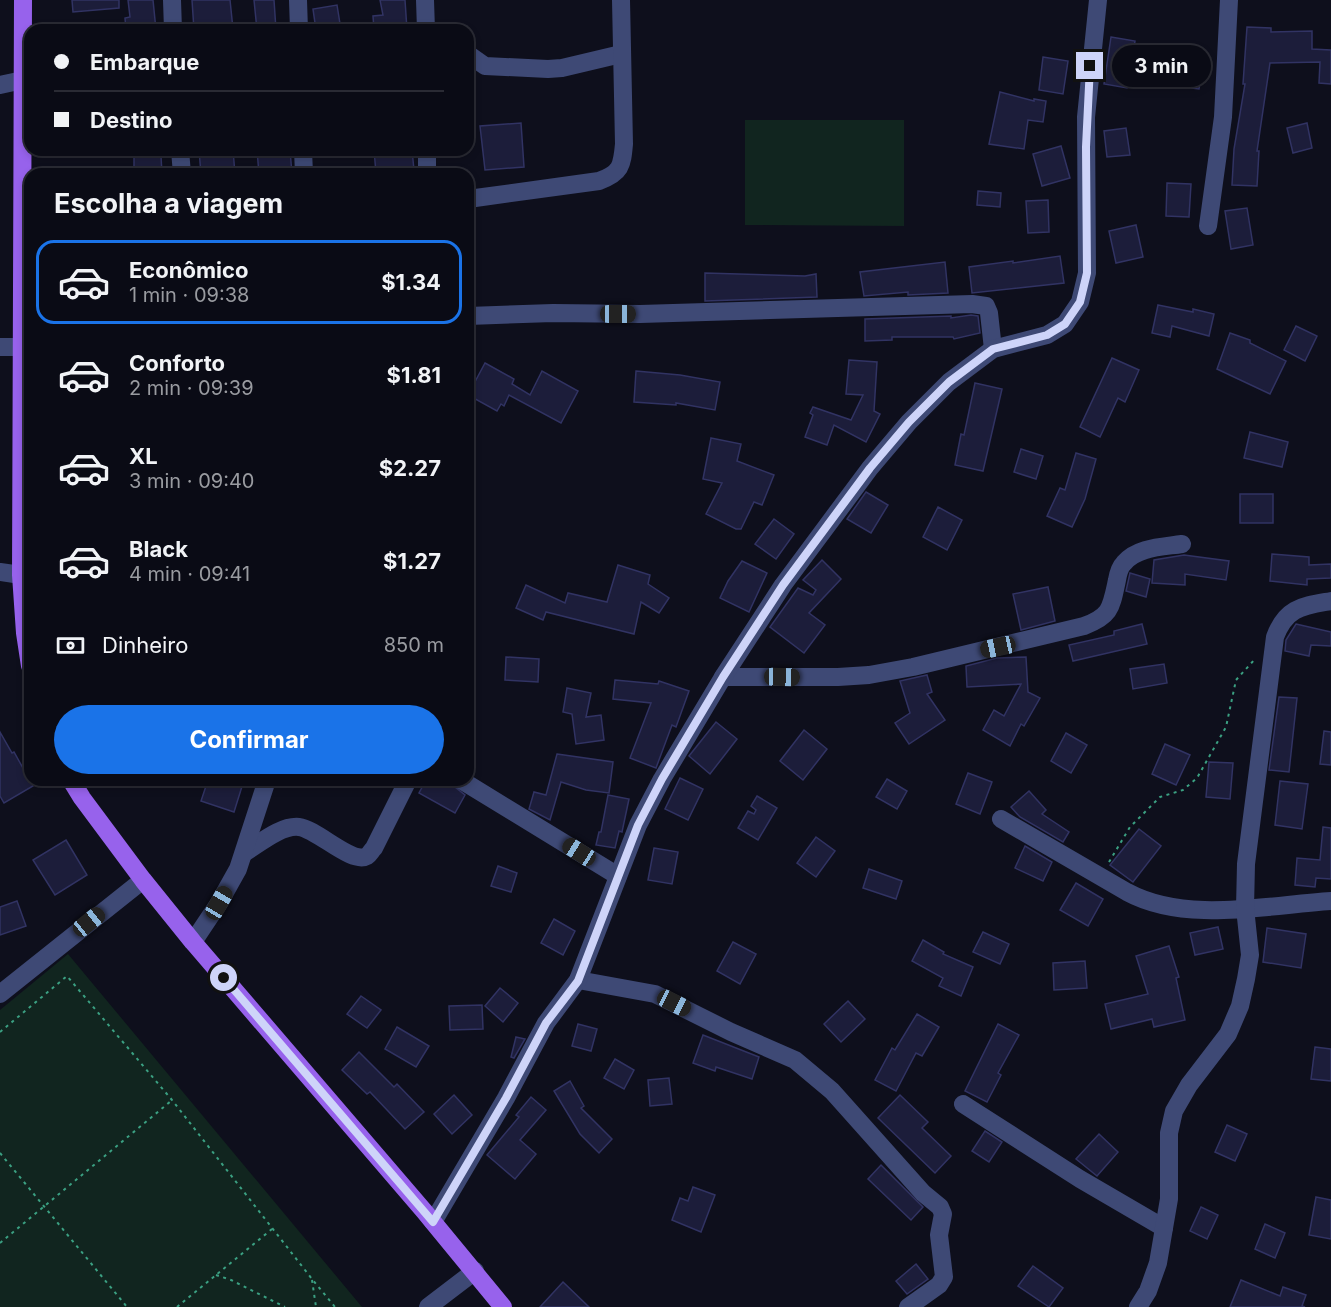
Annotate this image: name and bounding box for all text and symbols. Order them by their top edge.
callout: 3 min [1111,45,1210,87]
text: Embarque [90,49,199,75]
route end [1076,52,1103,79]
text: 3 min [1135,54,1188,78]
text: Destino [90,107,173,133]
text: Escolha a viagem [54,187,283,220]
icon: car [57,255,111,309]
text: Econômico [129,257,248,283]
text: $1.34 [381,269,441,295]
text: 1 min · 09:38 [129,283,249,307]
car [600,305,636,323]
icon: car [57,348,111,402]
text: Conforto [129,350,225,376]
text: $1.81 [387,362,441,388]
text: 2 min · 09:39 [129,376,254,400]
icon: car [57,441,111,495]
text: XL [129,443,158,469]
text: $2.27 [379,455,441,481]
text: 3 min · 09:40 [129,469,255,493]
icon: car [57,534,111,588]
text: Black [129,536,188,562]
text: $1.27 [383,548,441,574]
text: 4 min · 09:41 [129,562,250,586]
icon: cash [54,629,87,662]
text: Dinheiro [102,632,188,658]
text: 850 m [384,633,444,657]
car [979,634,1017,660]
car [764,668,800,686]
button: Confirmar [54,705,444,774]
car [559,835,599,869]
car [202,883,236,923]
car [69,904,109,940]
route start [210,964,237,991]
car [654,987,694,1019]

